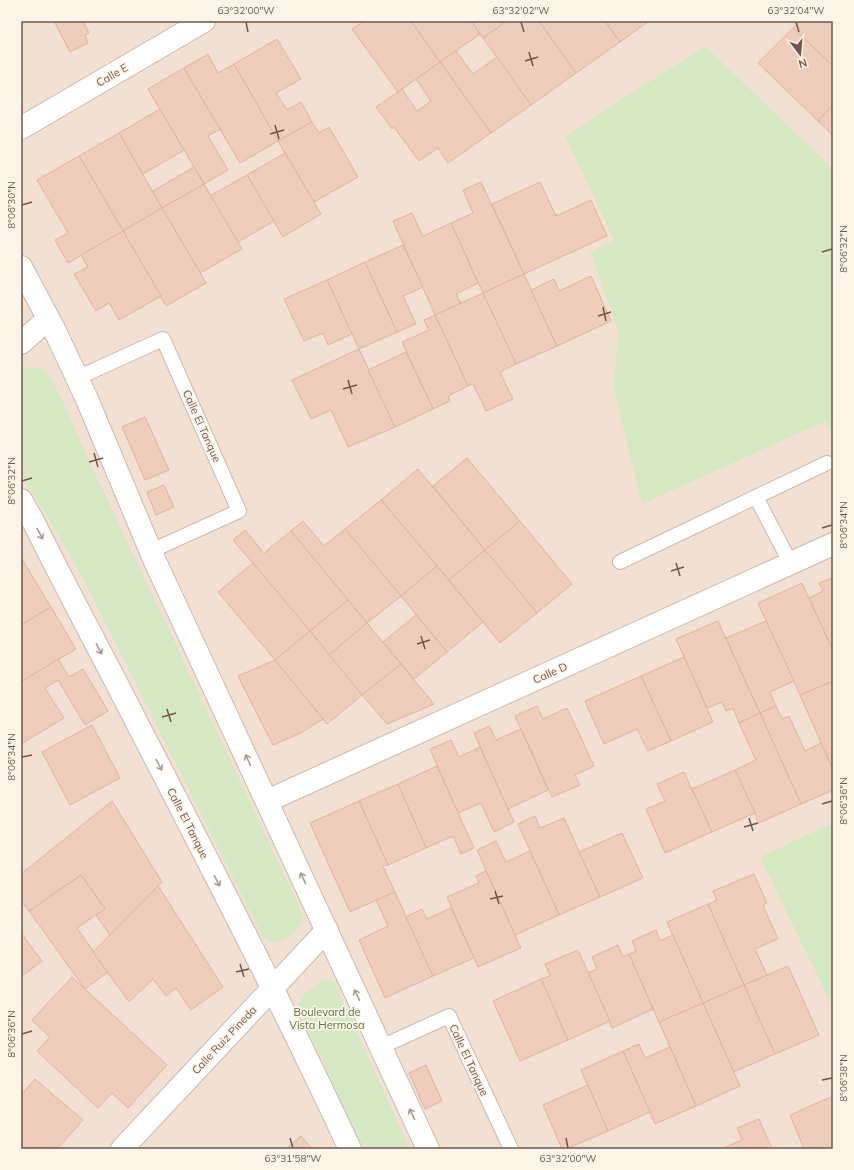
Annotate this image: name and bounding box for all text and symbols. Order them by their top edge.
text: 63°32'00"W [218,4,274,17]
text: 63°32'02"W [493,4,549,17]
text: 63°32'04"W [768,4,824,17]
north arrow [780,34,820,74]
text: N [797,56,809,71]
street label: Calle E [94,60,130,90]
text: 8°06'30"N [5,181,18,229]
text: 8°06'32"N [837,225,850,273]
street label: Calle El Tanque [180,388,224,464]
text: 8°06'32"N [5,457,18,505]
text: 8°06'34"N [837,501,850,549]
one-way arrow [36,528,44,540]
one-way arrow [96,643,103,655]
street label: Calle D [531,659,569,687]
text: 8°06'34"N [5,733,18,781]
one-way arrow [244,754,251,766]
one-way arrow [155,759,163,771]
text: 8°06'36"N [837,777,850,825]
street label: Calle El Tanque [164,785,212,861]
one-way arrow [298,872,306,884]
one-way arrow [214,875,222,887]
one-way arrow [353,990,360,1002]
street label: Calle Ruiz Pineda [189,1003,259,1077]
park label: Boulevard de Vista Hermosa [289,1005,365,1032]
text: 8°06'36"N [5,1010,18,1058]
street label: Calle El Tanque [446,1022,492,1098]
text: 8°06'38"N [837,1054,850,1102]
one-way arrow [408,1108,415,1120]
text: 63°31'58"W [265,1152,321,1165]
text: 63°32'00"W [540,1152,596,1165]

